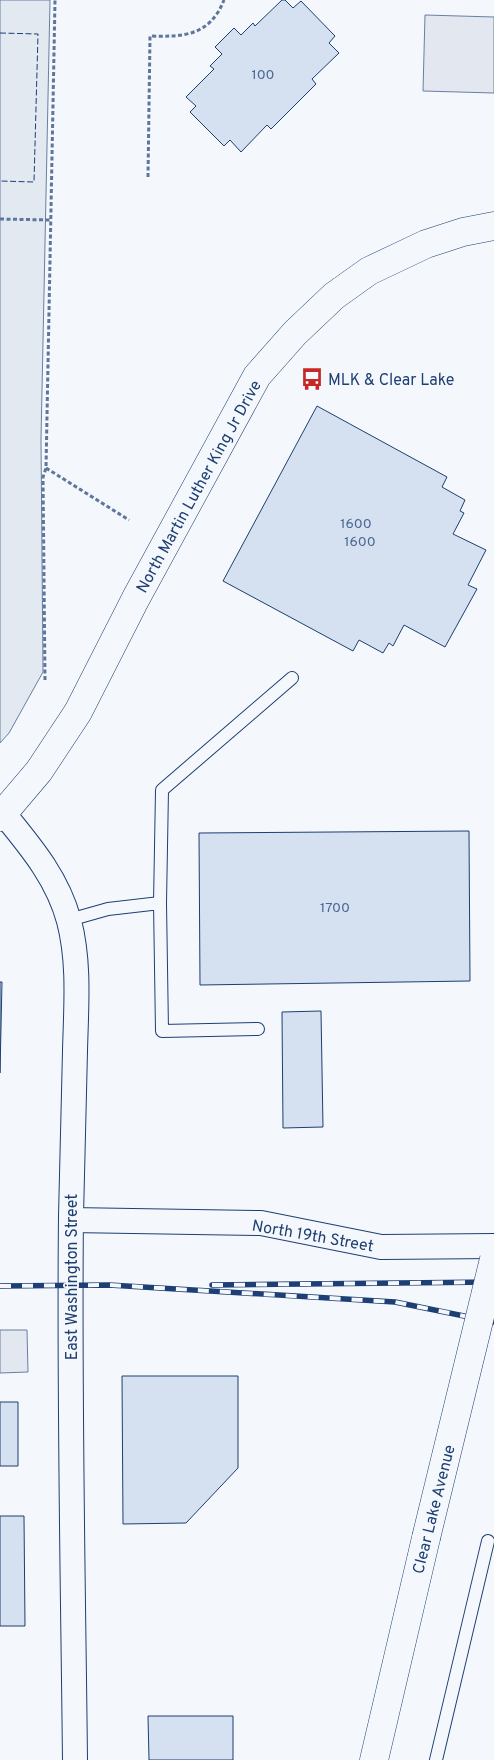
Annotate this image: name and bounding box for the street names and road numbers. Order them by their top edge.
street label: North Martin Luther King Jr Drive [133,377,267,597]
street label: East Washington Street [63,1194,83,1360]
street label: North 19th Street [250,1216,375,1258]
street label: Clear Lake Avenue [409,1443,461,1576]

